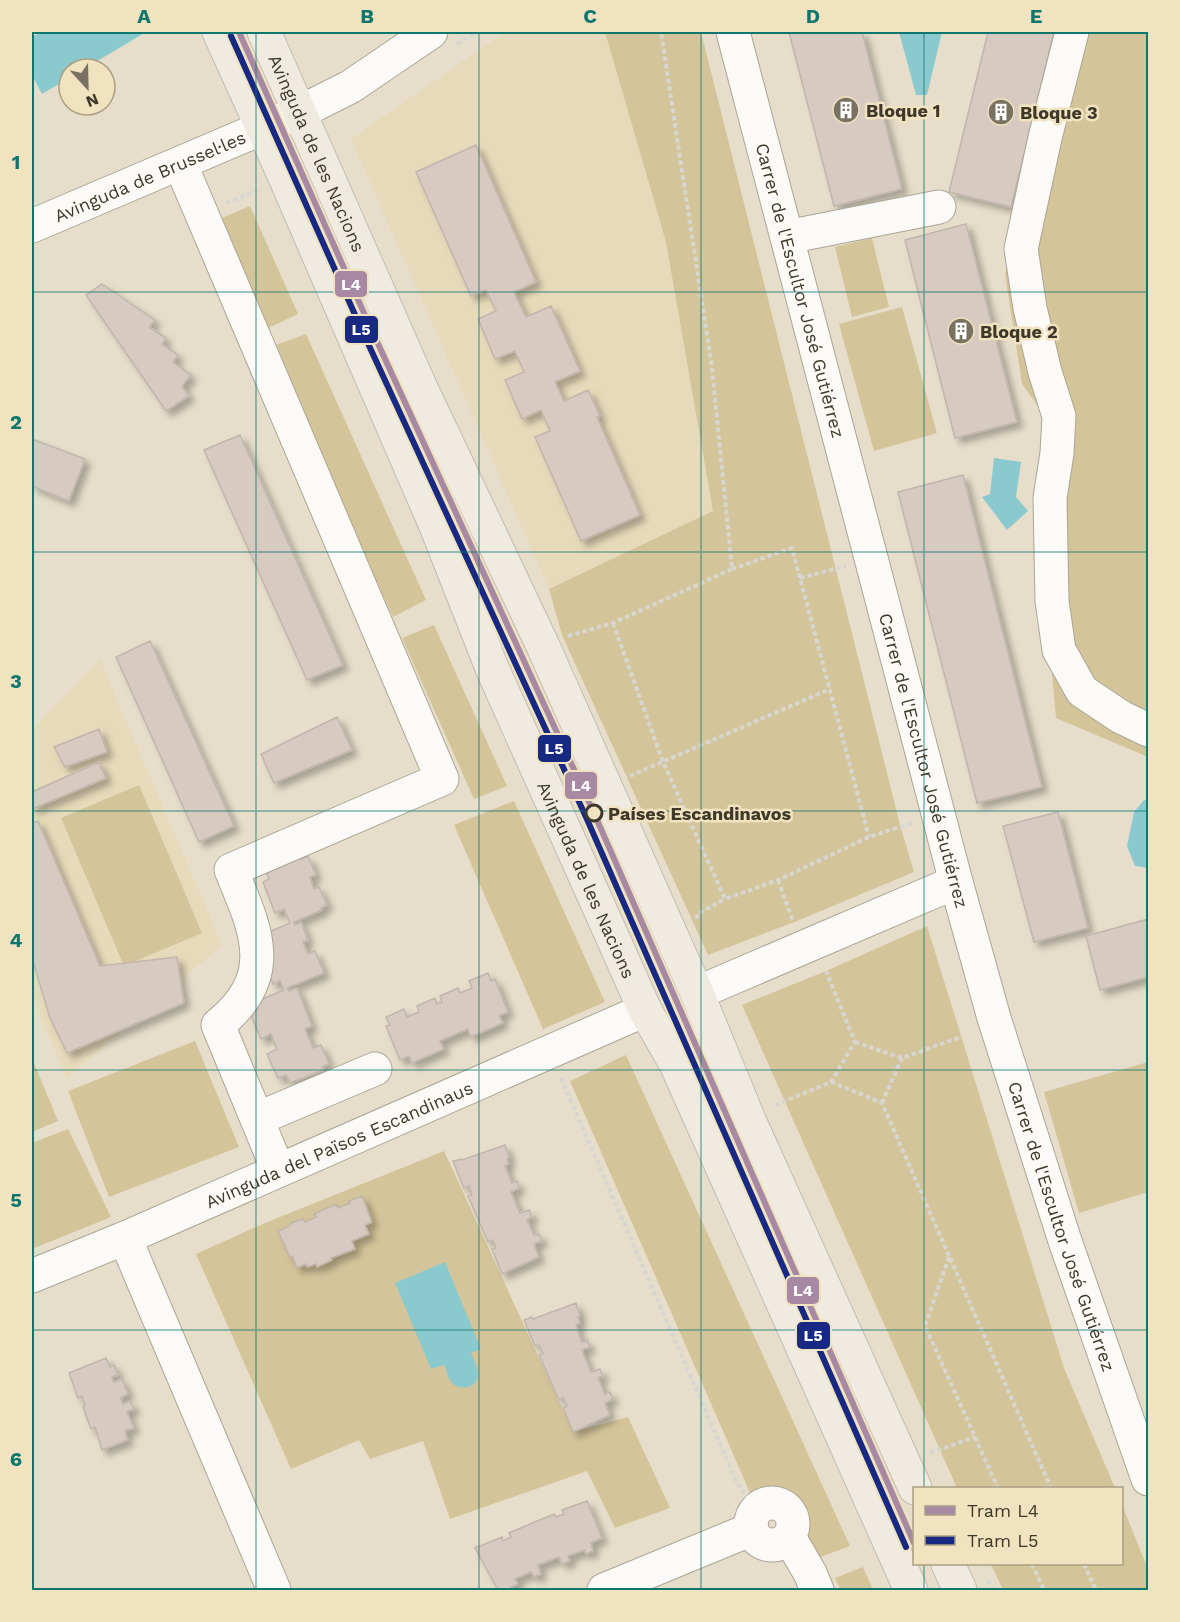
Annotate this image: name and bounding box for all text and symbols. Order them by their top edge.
text: A [137,4,151,28]
text: B [360,4,374,28]
text: C [583,4,597,28]
text: D [806,4,820,28]
text: E [1030,4,1042,28]
street label: Avinguda de les Nacions [265,51,370,255]
north arrow [57,57,117,117]
text: N [83,89,101,111]
building icon: Bloque 1 [831,95,861,125]
building icon: Bloque 3 [986,97,1016,127]
place label: Bloque 1 [866,100,941,121]
place label: Bloque 3 [1020,102,1098,123]
street label: Avinguda de Brussel·les [51,126,249,226]
street label: Carrer de l'Escultor José Gutiérrez [752,140,850,440]
text: 1 [12,150,20,174]
line badge: L4 [334,270,368,298]
text: L4 [341,275,361,294]
line badge: L5 [344,315,379,344]
building icon: Bloque 2 [946,316,976,346]
text: L5 [352,320,370,339]
place label: Bloque 2 [980,321,1058,342]
text: 2 [10,410,22,434]
street label: Carrer de l'Escultor José Gutiérrez [875,611,973,910]
text: 3 [10,669,22,693]
line badge: L5 [537,734,572,763]
text: L5 [545,739,563,758]
line badge: L4 [564,771,598,800]
text: L4 [571,776,591,795]
street label: Avinguda de les Nacions [533,778,640,981]
place label: Países Escandinavos [608,803,792,824]
marker: Países Escandinavos [585,804,603,822]
text: 4 [10,928,23,952]
street label: Avinguda del Països Escandinaus [202,1076,476,1212]
street label: Carrer de l'Escultor José Gutiérrez [1004,1079,1120,1374]
text: 5 [10,1188,22,1212]
line badge: L4 [786,1276,820,1305]
text: L4 [793,1281,813,1300]
line badge: L5 [796,1321,831,1350]
text: L5 [804,1326,822,1345]
text: 6 [10,1447,22,1471]
legend [913,1487,1123,1565]
text: Tram L4 [967,1500,1039,1521]
text: Tram L5 [967,1530,1038,1551]

